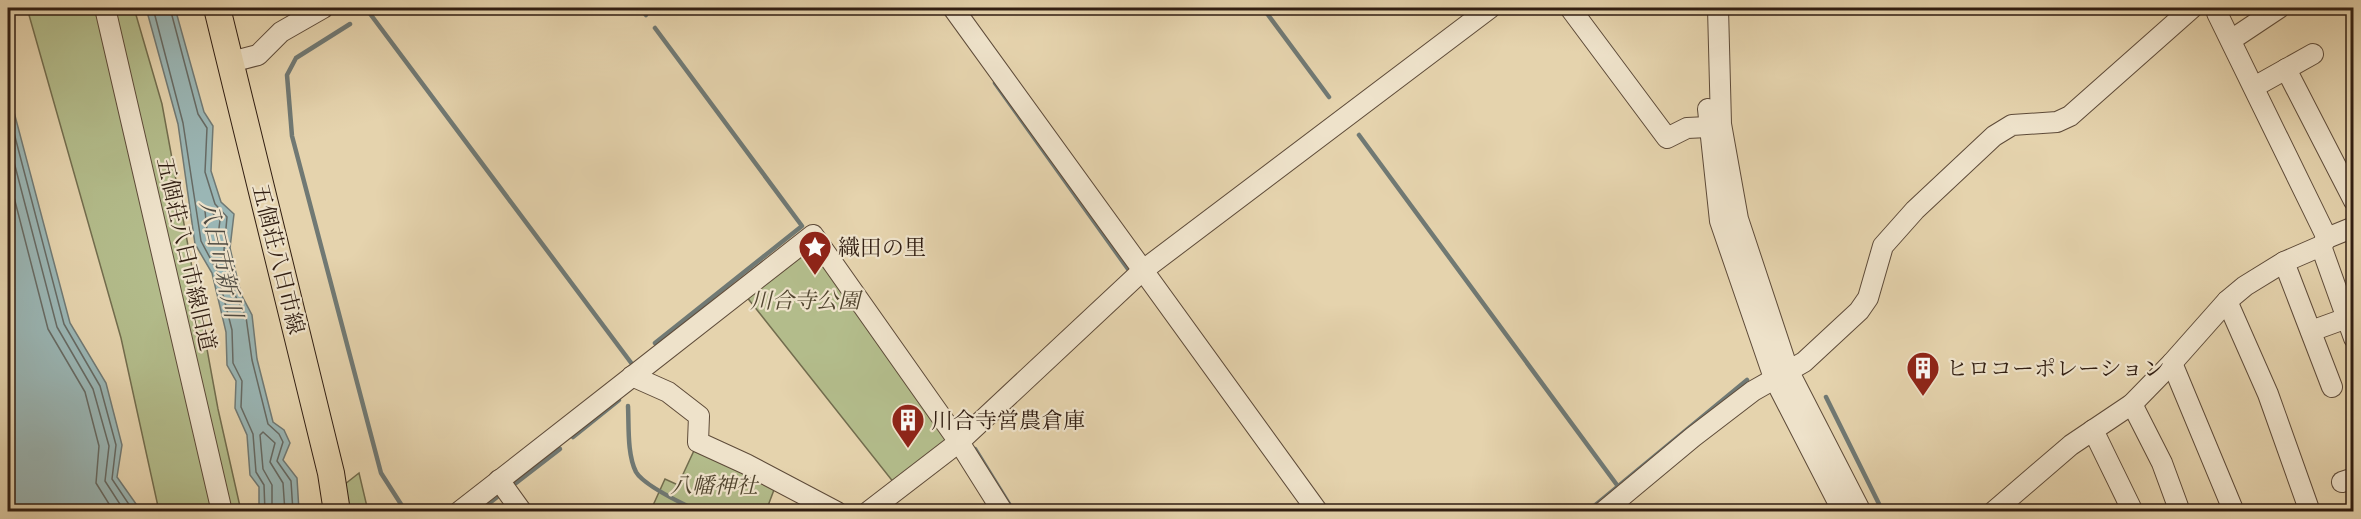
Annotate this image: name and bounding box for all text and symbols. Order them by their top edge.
street label: 五個荘八日市線旧道 [150,155,221,354]
street label: 五個荘八日市線 [246,181,309,337]
water label: 八日市新川 [192,197,249,324]
place icon: 織田の里 [797,229,833,276]
place label: 織田の里 [838,235,926,262]
park label: 川合寺公園 [750,288,863,315]
building icon: ヒロコーポレーション [1905,350,1941,397]
place label: ヒロコーポレーション [1946,356,2165,383]
building icon: 川合寺営農倉庫 [890,402,926,449]
place label: 川合寺営農倉庫 [931,408,1085,435]
park label: 八幡神社 [670,473,760,500]

